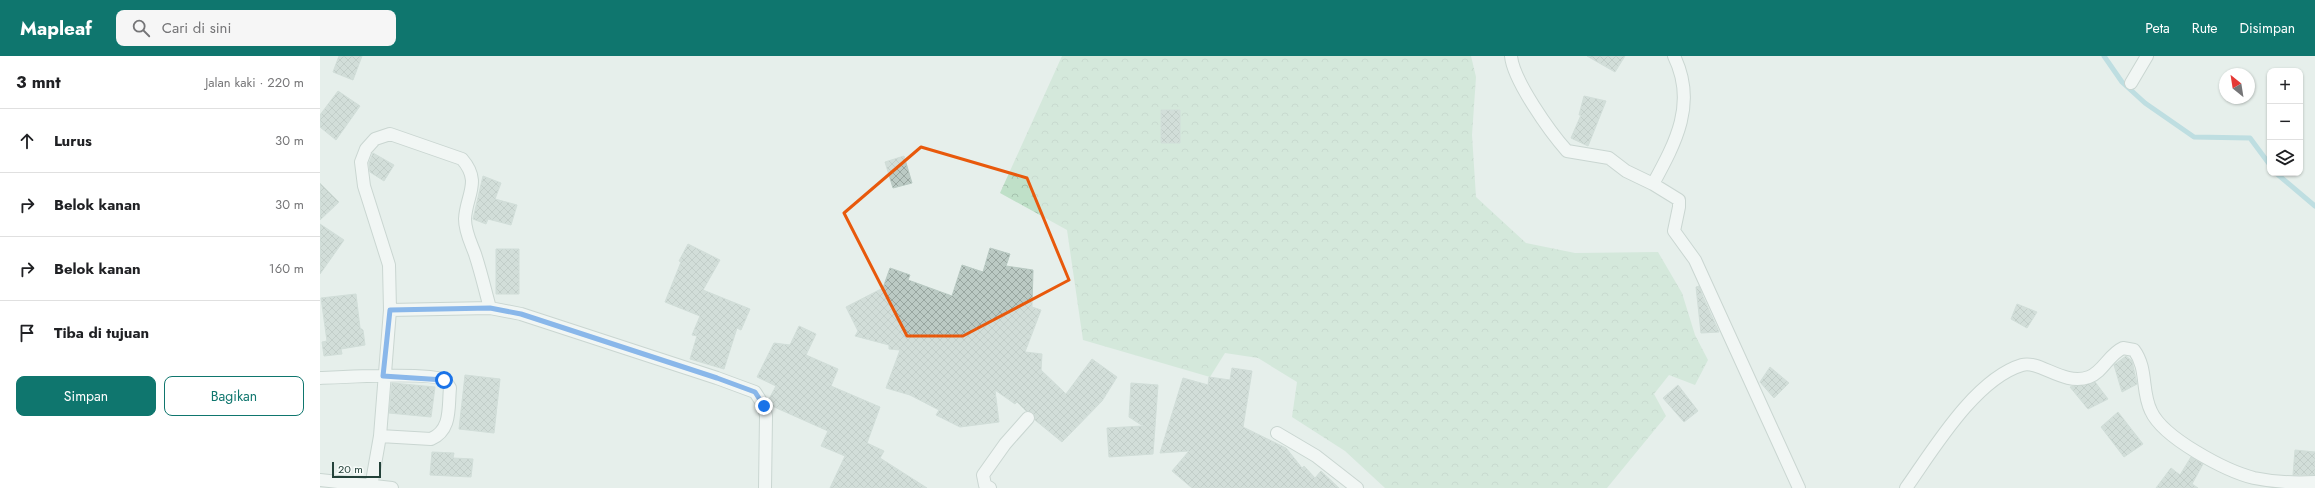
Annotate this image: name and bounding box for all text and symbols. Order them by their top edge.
search box [116,10,396,46]
text: Mapleaf [20,15,92,42]
icon: search [130,17,152,39]
text: Cari di sini [162,17,231,39]
text: Peta [2145,18,2170,38]
text: Rute [2192,18,2218,38]
text: Disimpan [2240,18,2295,38]
north arrow [2219,68,2255,104]
map controls [2267,68,2303,176]
button: + [2267,68,2303,104]
text: 3 mnt [16,70,61,94]
text: Jalan kaki · 220 m [205,73,304,92]
button: − [2267,104,2303,140]
icon: ahead [16,130,38,152]
text: Lurus [54,130,92,152]
text: 30 m [275,131,304,150]
button: layers [2267,140,2303,176]
icon: right [16,194,38,216]
text: Belok kanan [54,194,141,216]
text: 30 m [275,195,304,214]
icon: right [16,258,38,280]
text: Belok kanan [54,258,141,280]
text: 160 m [269,259,304,278]
icon: arrive [16,322,38,344]
text: Tiba di tujuan [54,322,149,344]
route start [435,371,453,389]
button: Simpan [16,376,156,416]
button: Bagikan [164,376,304,416]
route end [755,397,773,415]
scale bar [332,460,381,479]
text: 20 m [338,461,363,477]

